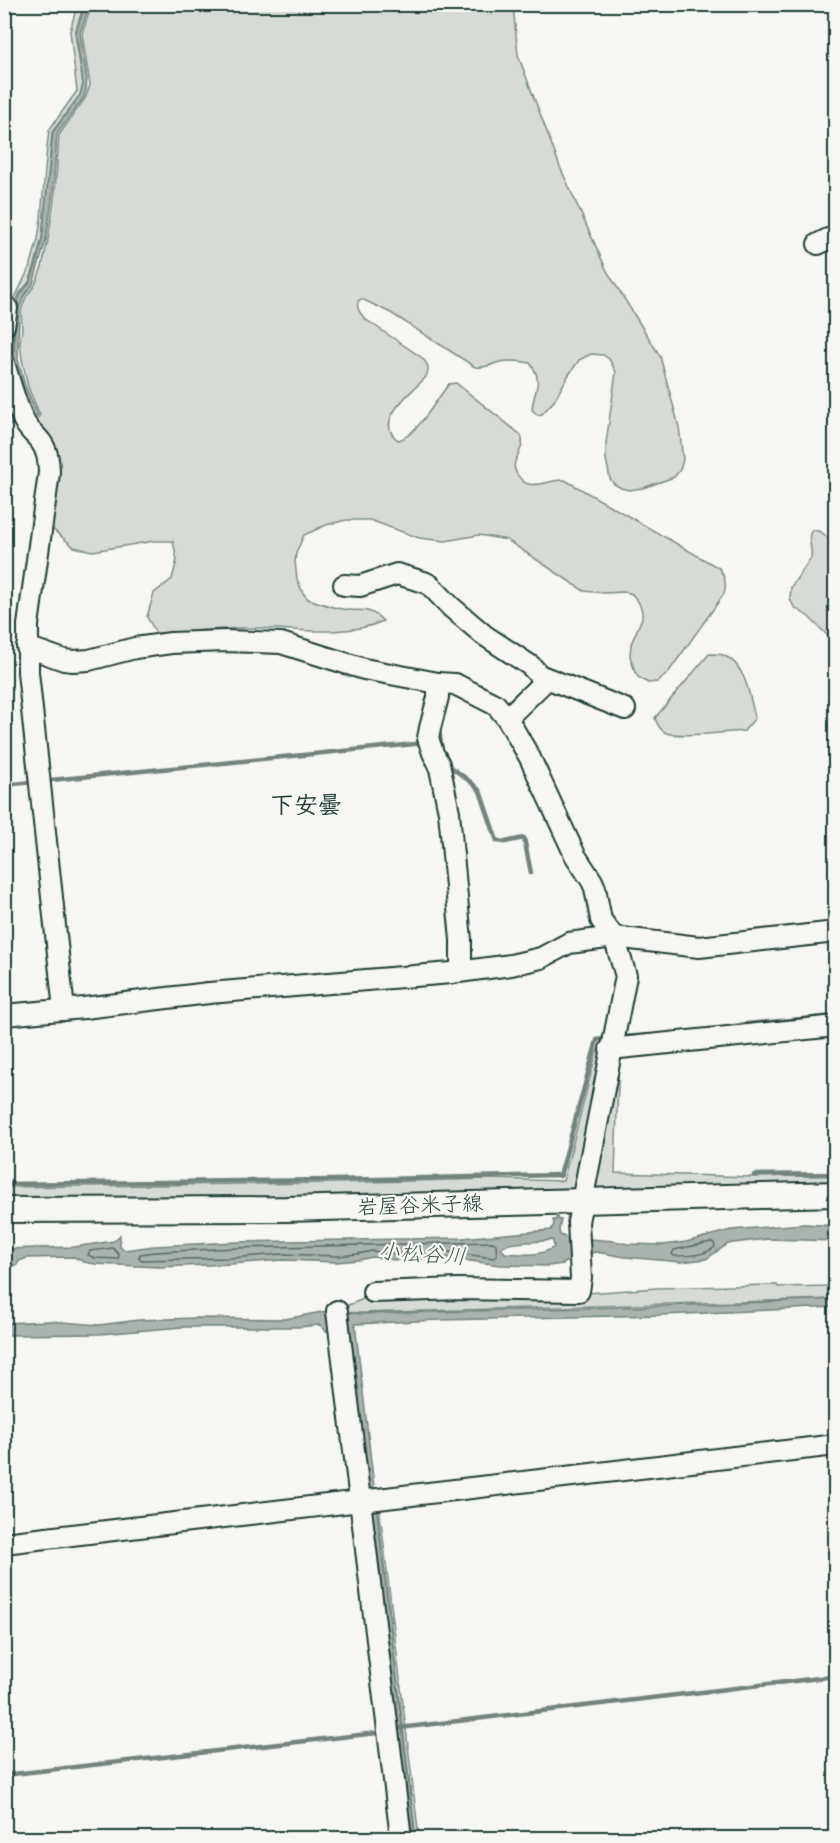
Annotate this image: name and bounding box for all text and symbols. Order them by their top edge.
district label: 下安曇 [270,791,342,820]
street label: 岩屋谷米子線 [357,1190,483,1221]
water label: 小松谷川 [377,1237,467,1271]

